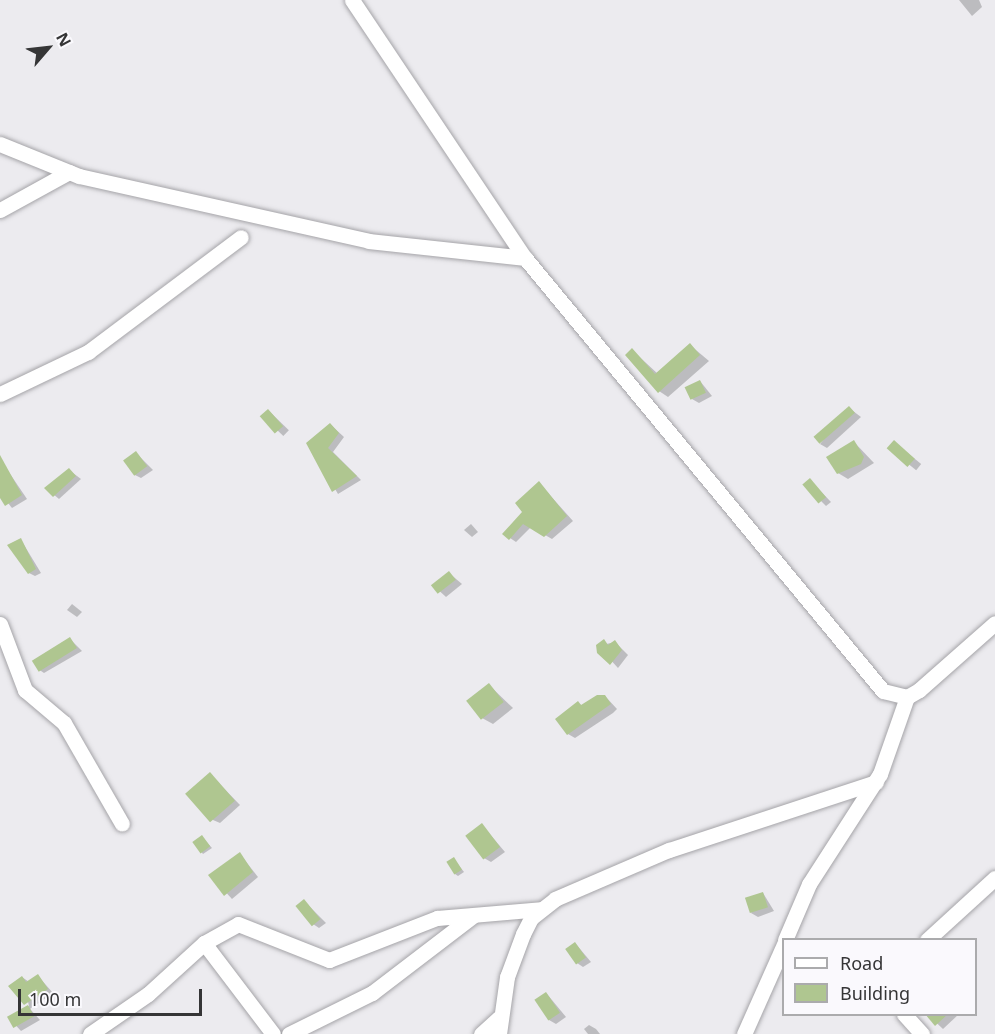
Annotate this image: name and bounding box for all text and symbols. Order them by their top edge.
north arrow [18,18,78,78]
text: N [51,29,77,50]
legend [782,938,977,1016]
text: Road [840,951,883,975]
scale bar [21,977,206,1015]
text: Building [840,981,910,1005]
text: 100 m [29,987,81,1011]

